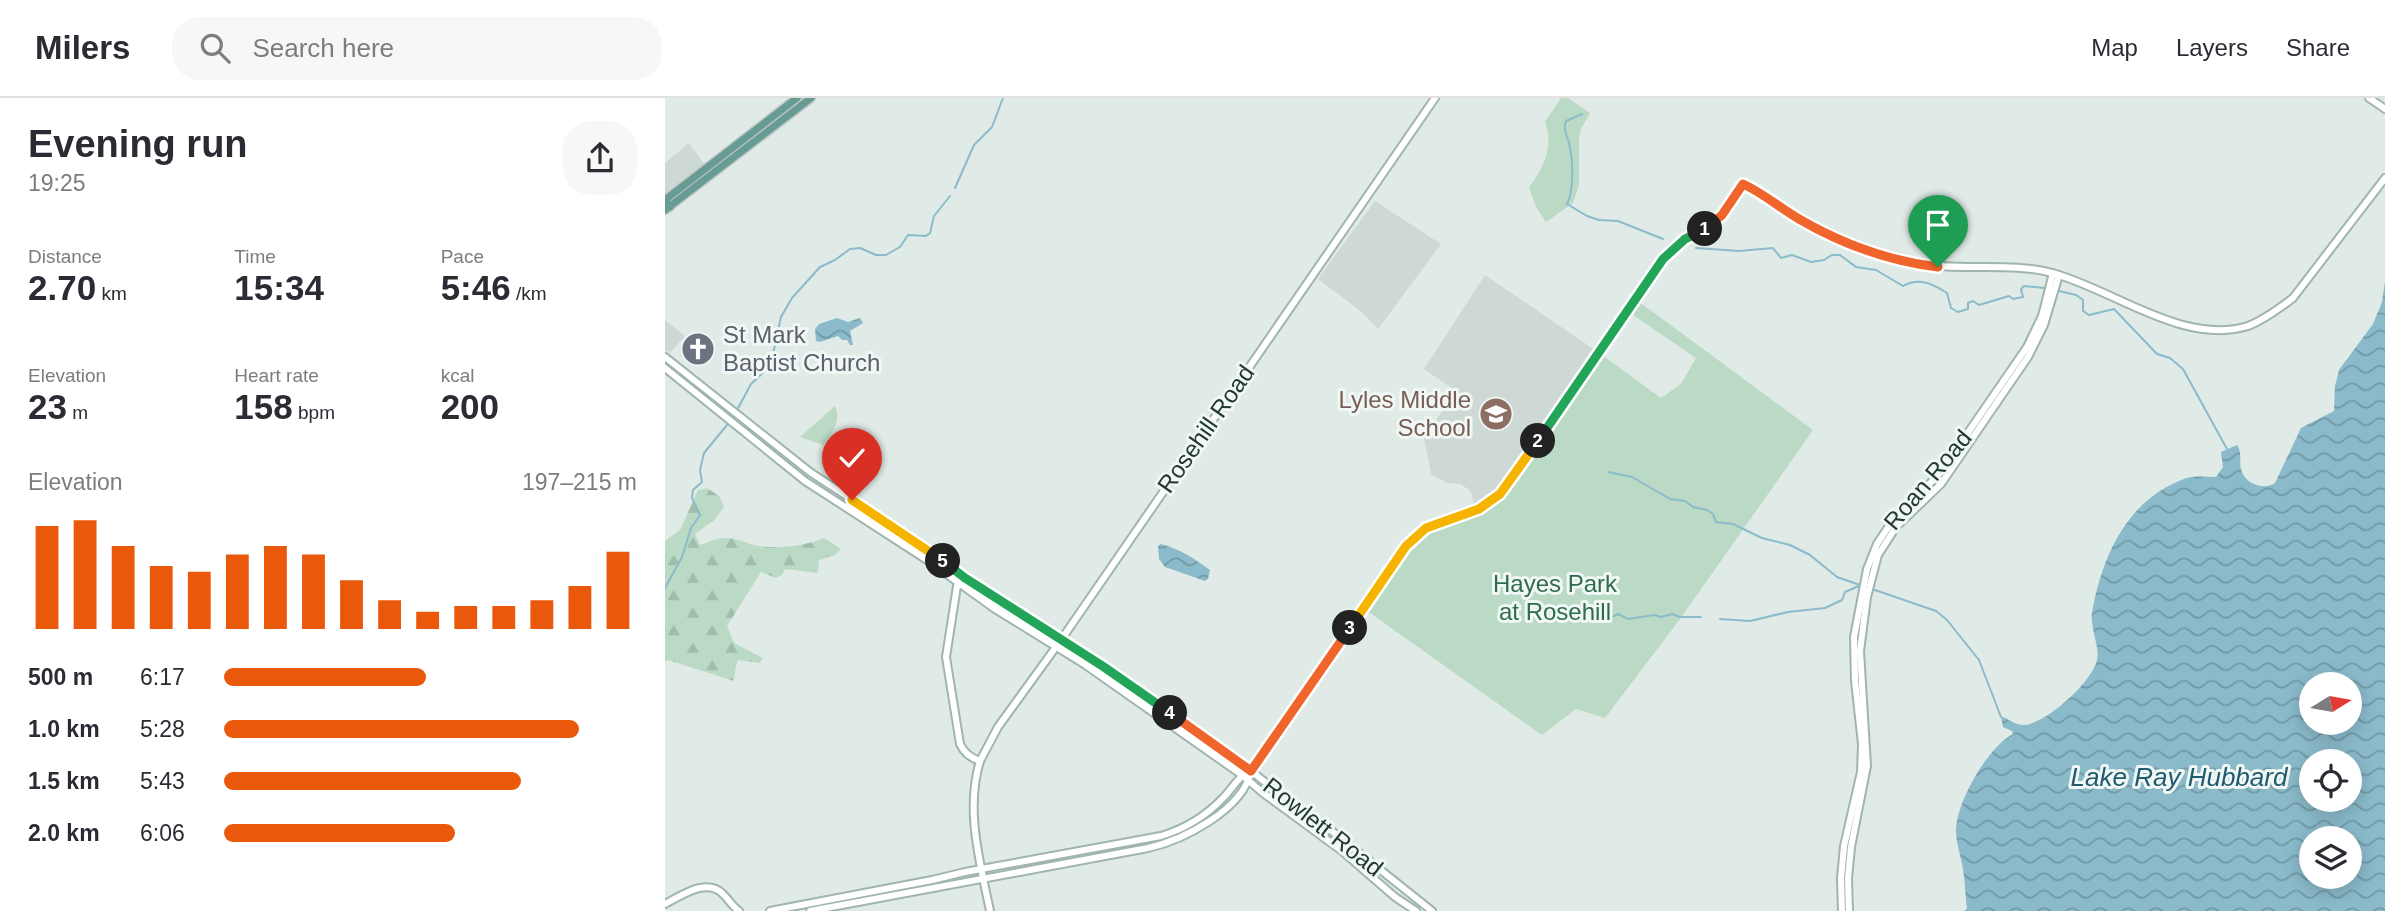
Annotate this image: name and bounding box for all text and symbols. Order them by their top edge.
search box [172,17,662,80]
text: Milers [35,29,130,66]
icon: search [196,29,234,67]
text: Search here [252,33,394,63]
text: Map [2091,34,2138,61]
text: Layers [2176,34,2248,61]
text: Share [2286,34,2350,61]
button: share [563,121,637,195]
text: Evening run [28,123,248,165]
text: 19:25 [28,170,86,196]
pin [1908,195,1968,267]
icon: arrive [1919,206,1957,244]
pin: 1 [1688,212,1723,246]
text: 1 [1699,218,1710,239]
text: Distance [28,246,102,267]
text: Time [234,246,276,267]
text: Pace [441,246,484,267]
text: 2.70 [28,268,96,307]
text: 15:34 [234,268,324,307]
text: 5:46 [441,268,511,307]
text: km [96,283,127,304]
text: /km [511,283,547,304]
place label: St Mark Baptist Church [723,321,880,376]
church icon: St Mark Baptist Church [679,330,717,368]
street label: Rosehill Road [1152,360,1260,498]
text: Elevation [28,365,106,386]
text: Heart rate [234,365,319,386]
text: kcal [441,365,474,386]
place label: Lyles Middle School [1338,386,1471,441]
text: 23 [28,387,67,426]
text: 158 [234,387,293,426]
text: 200 [441,387,499,426]
school or university icon: Lyles Middle School [1477,395,1515,433]
text: m [67,402,88,423]
text: bpm [293,402,335,423]
pin: 2 [1521,424,1555,458]
street label: Roan Road [1878,424,1977,535]
pin [822,428,882,500]
text: 2 [1532,430,1543,451]
icon: check [833,439,871,477]
text: Elevation [28,469,123,495]
text: 197–215 m [522,469,637,495]
pin: 5 [925,544,961,578]
text: 5 [937,550,948,571]
park label: Hayes Park at Rosehill [1493,570,1618,625]
pin: 3 [1333,610,1367,646]
text: 3 [1344,617,1355,638]
text: 500 m [28,664,93,690]
text: 6:17 [140,664,185,690]
north arrow [2299,672,2363,735]
map controls [2299,672,2362,889]
pin: 4 [1153,696,1187,730]
text: 4 [1164,702,1175,723]
text: 1.0 km [28,716,100,742]
text: 5:28 [140,716,185,742]
button: locate [2299,749,2362,812]
water label: Lake Ray Hubbard [2071,762,2289,792]
text: 1.5 km [28,768,100,794]
text: 5:43 [140,768,185,794]
street label: Rowlett Road [1258,772,1388,882]
text: 2.0 km [28,820,100,846]
text: 6:06 [140,820,185,846]
button: layers [2299,826,2362,889]

